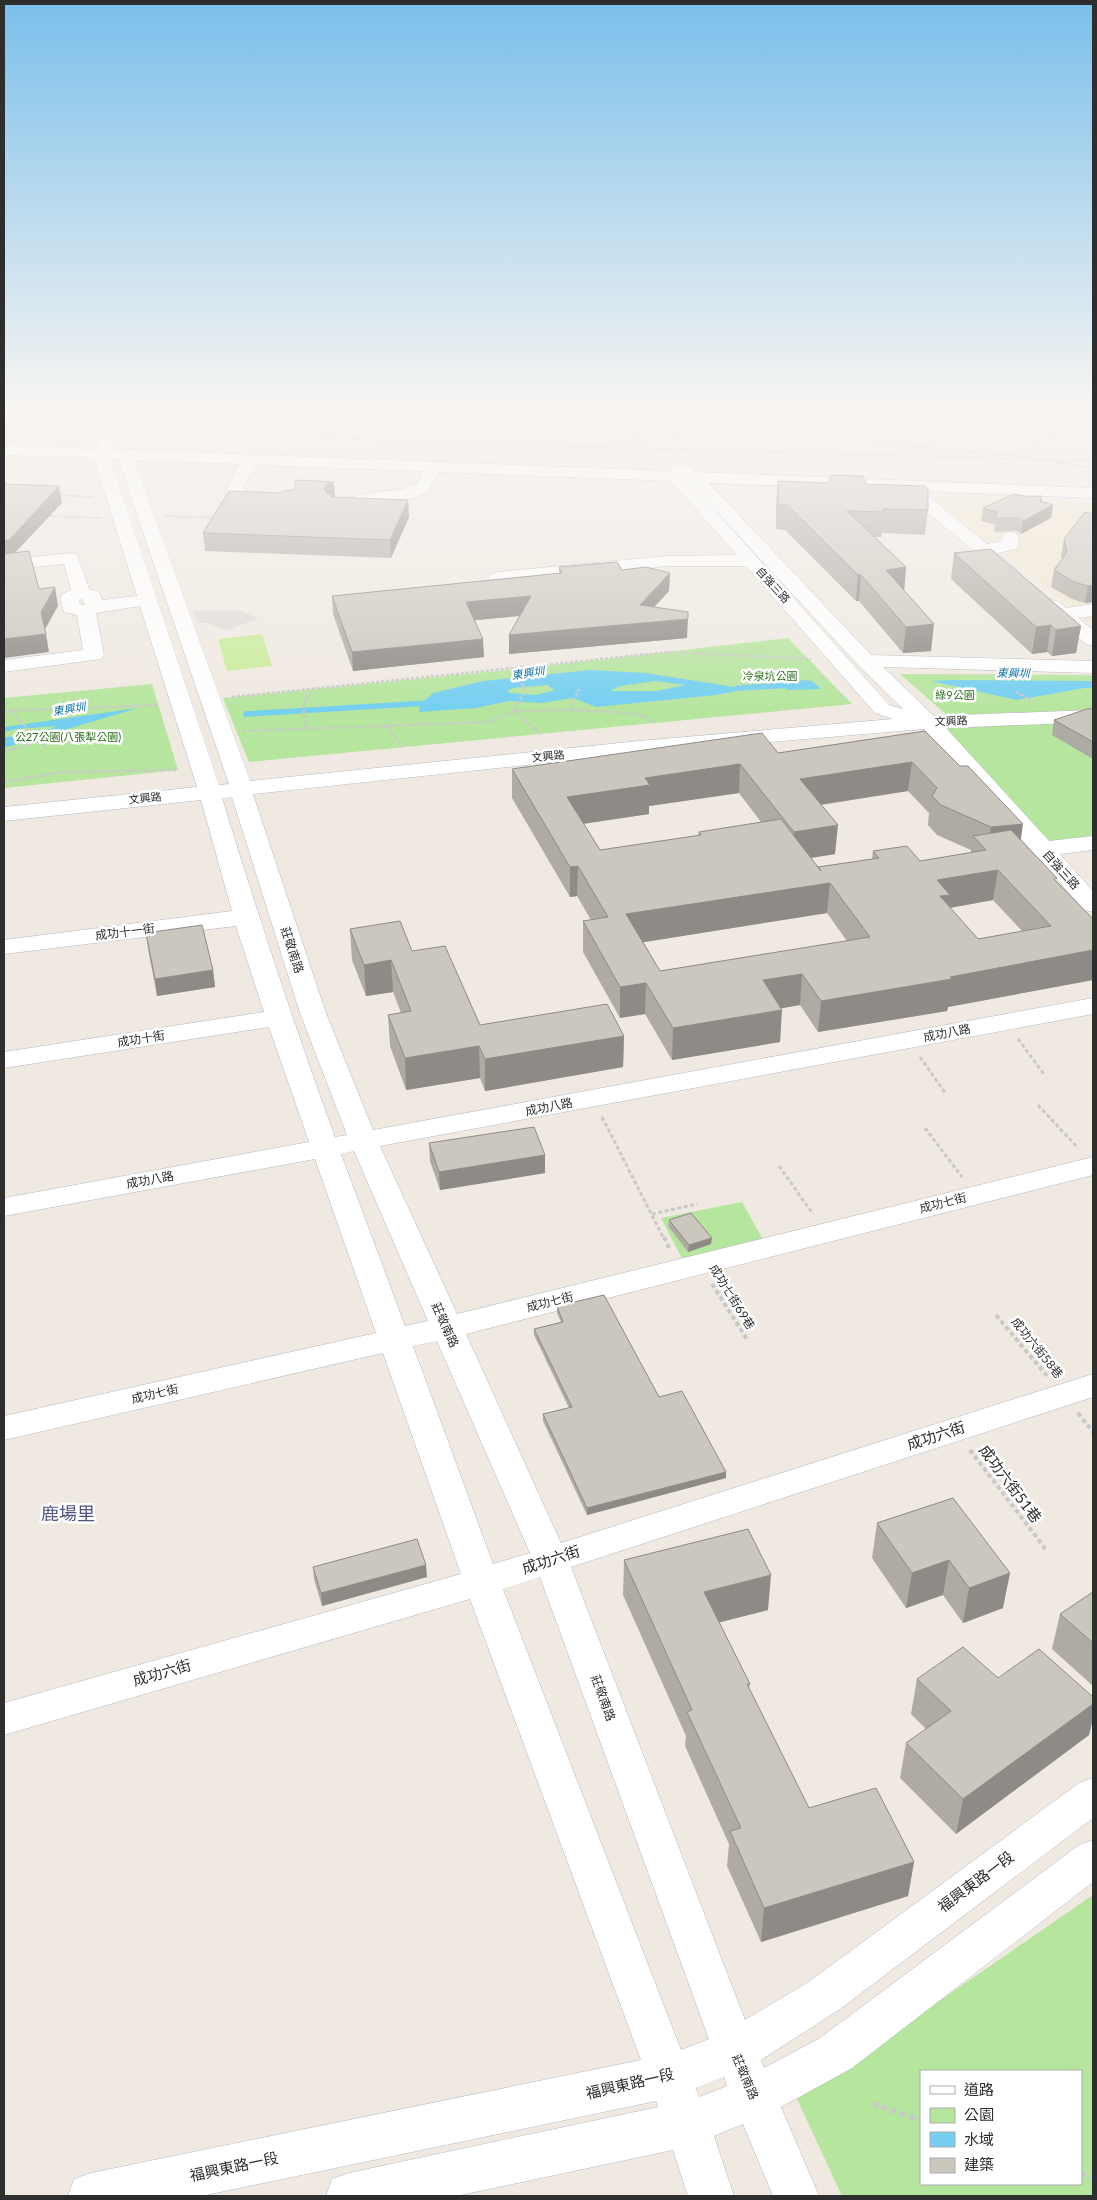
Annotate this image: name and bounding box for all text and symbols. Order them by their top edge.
street label: 自強三路 [754,564,793,605]
water label: 東興圳 [511,663,547,682]
water label: 東興圳 [996,666,1032,679]
park label: 冷泉坑公園 [743,669,798,682]
park label: 綠9公園 [935,688,975,701]
water label: 東興圳 [52,699,88,718]
street label: 文興路 [934,713,968,728]
park label: 公27公園(八張犁公園) [15,730,121,743]
street label: 文興路 [531,747,565,764]
street label: 文興路 [128,789,162,806]
street label: 自強三路 [1040,847,1083,893]
street label: 成功十一街 [94,920,156,943]
street label: 莊敬南路 [278,925,307,975]
street label: 成功八路 [922,1021,972,1044]
street label: 成功十街 [116,1027,166,1050]
street label: 成功八路 [524,1095,574,1118]
street label: 成功八路 [125,1168,175,1191]
street label: 成功七街 [918,1189,968,1216]
street label: 成功七街69巷 [706,1261,758,1332]
street label: 成功七街 [525,1288,575,1315]
street label: 莊敬南路 [429,1300,462,1350]
street label: 成功六街58巷 [1008,1314,1066,1381]
street label: 成功七街 [130,1381,180,1406]
street label: 成功六街 [904,1417,967,1453]
street label: 成功六街51巷 [976,1441,1046,1526]
district label: 鹿場里 [41,1502,95,1524]
street label: 成功六街 [519,1541,582,1577]
street label: 成功六街 [130,1655,193,1689]
street label: 莊敬南路 [588,1673,619,1723]
street label: 福興東路一段 [934,1847,1017,1915]
street label: 莊敬南路 [729,2052,762,2102]
street label: 福興東路一段 [584,2064,676,2102]
legend [920,2070,1082,2185]
text: 道路 [964,2080,994,2098]
text: 公園 [964,2105,994,2123]
text: 水域 [964,2130,994,2148]
street label: 福興東路一段 [188,2148,280,2184]
text: 建築 [964,2155,994,2173]

